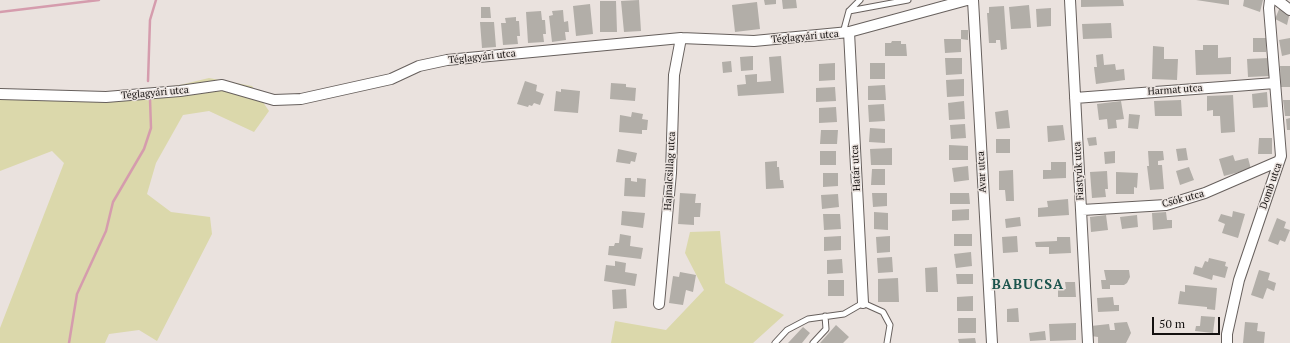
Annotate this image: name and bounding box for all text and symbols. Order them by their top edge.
street label: Téglagyári utca [771,28,839,46]
street label: Téglagyári utca [448,47,516,67]
street label: Harmat utca [1147,82,1203,98]
street label: Téglagyári utca [121,84,189,102]
street label: Hajnalcsillag utca [662,131,678,211]
street label: Fiastyúk utca [1071,141,1087,201]
street label: Határ utca [849,144,863,192]
street label: Avar utca [975,151,989,193]
street label: Domb utca [1257,161,1285,211]
street label: Csók utca [1161,188,1205,210]
district label: BABUCSA [992,277,1064,293]
scale bar [1154,309,1222,335]
text: 50 m [1159,316,1185,331]

